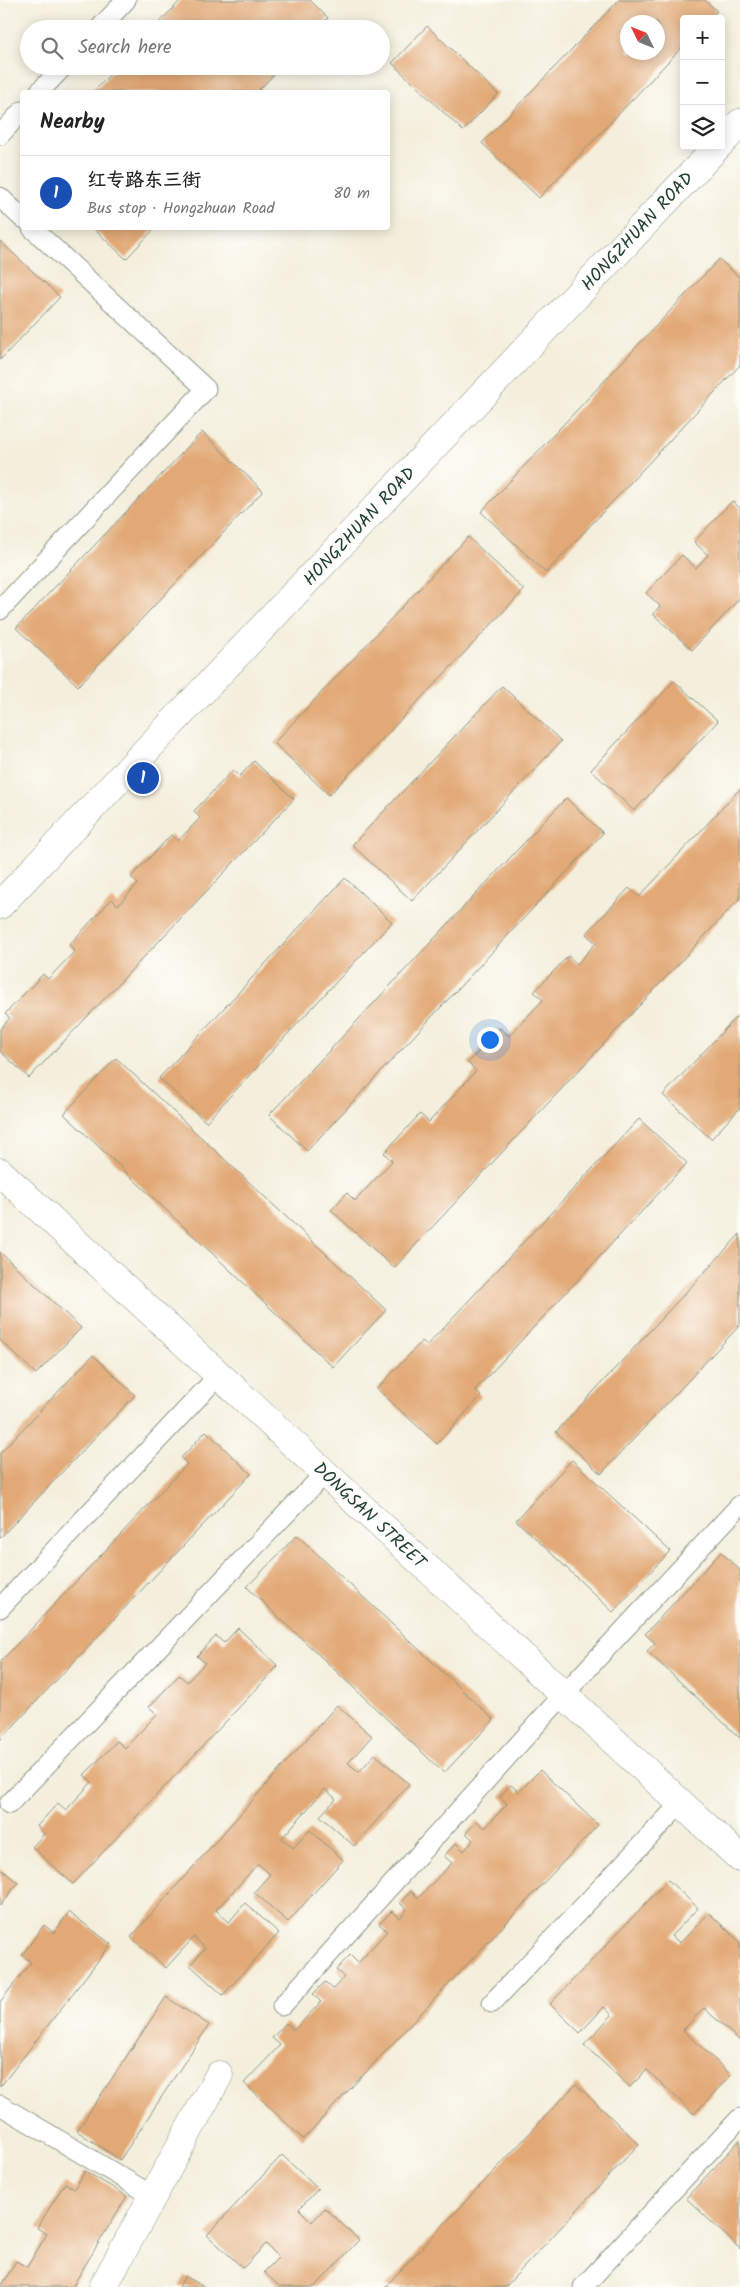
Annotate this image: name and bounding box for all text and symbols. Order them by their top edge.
north arrow [620,15,665,60]
map controls [680,15,725,150]
button: + [680,15,725,60]
search box [20,20,390,75]
text: Search here [78,33,172,63]
icon: search [38,34,66,62]
button: − [680,60,725,105]
button: layers [680,105,725,150]
text: Nearby [40,106,105,139]
street label: HONGZHUAN ROAD [575,165,702,298]
text: 红专路东三街 [87,166,201,196]
text: 1 [54,181,58,206]
text: 80 m [333,181,370,206]
text: Bus stop · Hongzhuan Road [87,196,275,221]
street label: HONGZHUAN ROAD [297,460,424,593]
pin: 1 [127,759,159,797]
your location [477,1027,503,1053]
street label: DONGSAN STREET [306,1456,433,1577]

